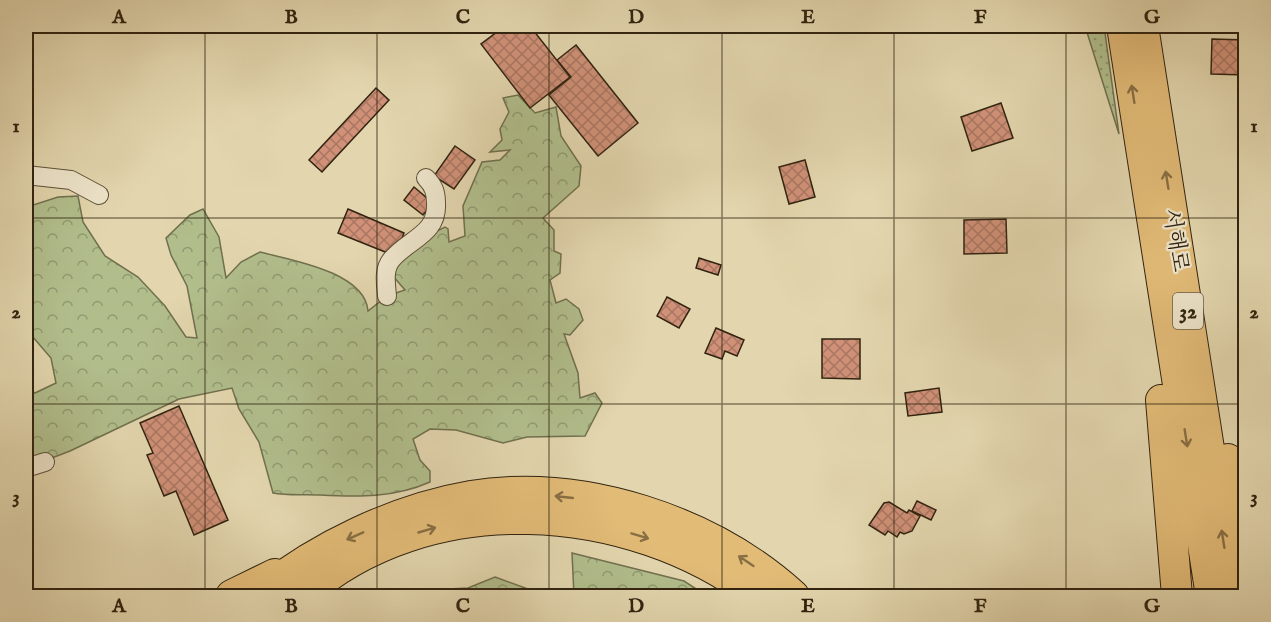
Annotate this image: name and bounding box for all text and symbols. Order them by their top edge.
text: A [111,5,127,30]
text: B [284,5,298,30]
text: C [456,5,470,30]
text: D [628,5,644,30]
text: E [801,5,815,30]
text: F [974,5,987,30]
text: G [1144,5,1161,30]
one-way arrow [1127,85,1138,105]
text: 1 [12,114,20,139]
text: 1 [1250,114,1258,139]
one-way arrow [1162,171,1173,190]
street label: 서해로 [1156,207,1194,274]
road number: 32 [1173,293,1203,329]
text: 2 [11,300,21,325]
text: 2 [1249,300,1259,325]
one-way arrow [1180,428,1191,448]
text: 3 [12,485,20,510]
text: 3 [1250,485,1258,510]
one-way arrow [555,491,575,502]
one-way arrow [417,524,436,536]
one-way arrow [1218,529,1229,549]
one-way arrow [347,531,365,543]
one-way arrow [630,531,649,542]
one-way arrow [738,555,755,568]
text: A [111,594,127,619]
text: B [284,594,298,619]
text: C [456,594,470,619]
text: D [628,594,644,619]
text: E [801,594,815,619]
text: F [974,594,987,619]
text: G [1144,594,1161,619]

